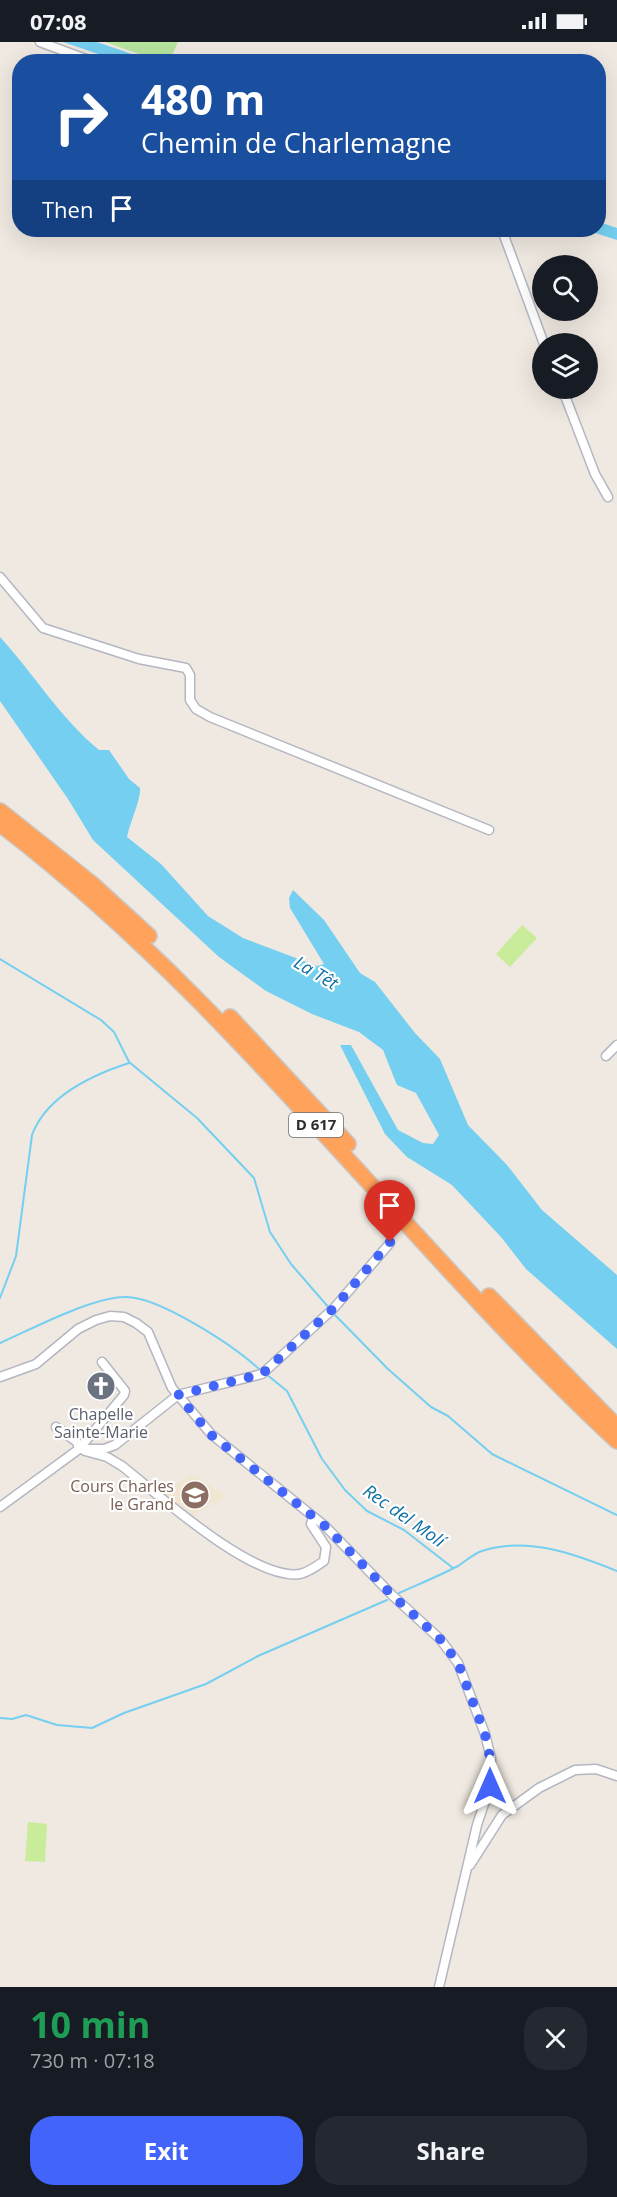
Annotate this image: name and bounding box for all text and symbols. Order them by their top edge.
text: 07:08 [30,6,87,36]
text: 480 m [141,70,265,127]
icon: right [42,78,120,156]
text: Chemin de Charlemagne [141,124,452,161]
icon: arrive [105,192,138,225]
text: Then [42,194,93,224]
map controls [532,255,598,399]
button: search [532,255,598,321]
button: layers [532,333,598,399]
water label: La Têt [290,950,344,995]
road number: D 617 [289,1113,343,1137]
pin [364,1180,415,1242]
icon: arrive [373,1189,406,1222]
church icon: Chapelle Sainte-Marie [85,1370,117,1402]
place label: Chapelle Sainte-Marie [54,1403,148,1443]
place label: Cours Charles le Grand [70,1475,174,1515]
water label: Rec del Molí [359,1478,452,1554]
school or university icon: Cours Charles le Grand [179,1479,211,1511]
position arrow [458,1754,522,1818]
text: 10 min [30,2000,151,2049]
button: close [524,2007,587,2070]
text: 730 m · 07:18 [30,2047,155,2074]
button: Exit [30,2116,303,2185]
button: Share [315,2116,587,2185]

